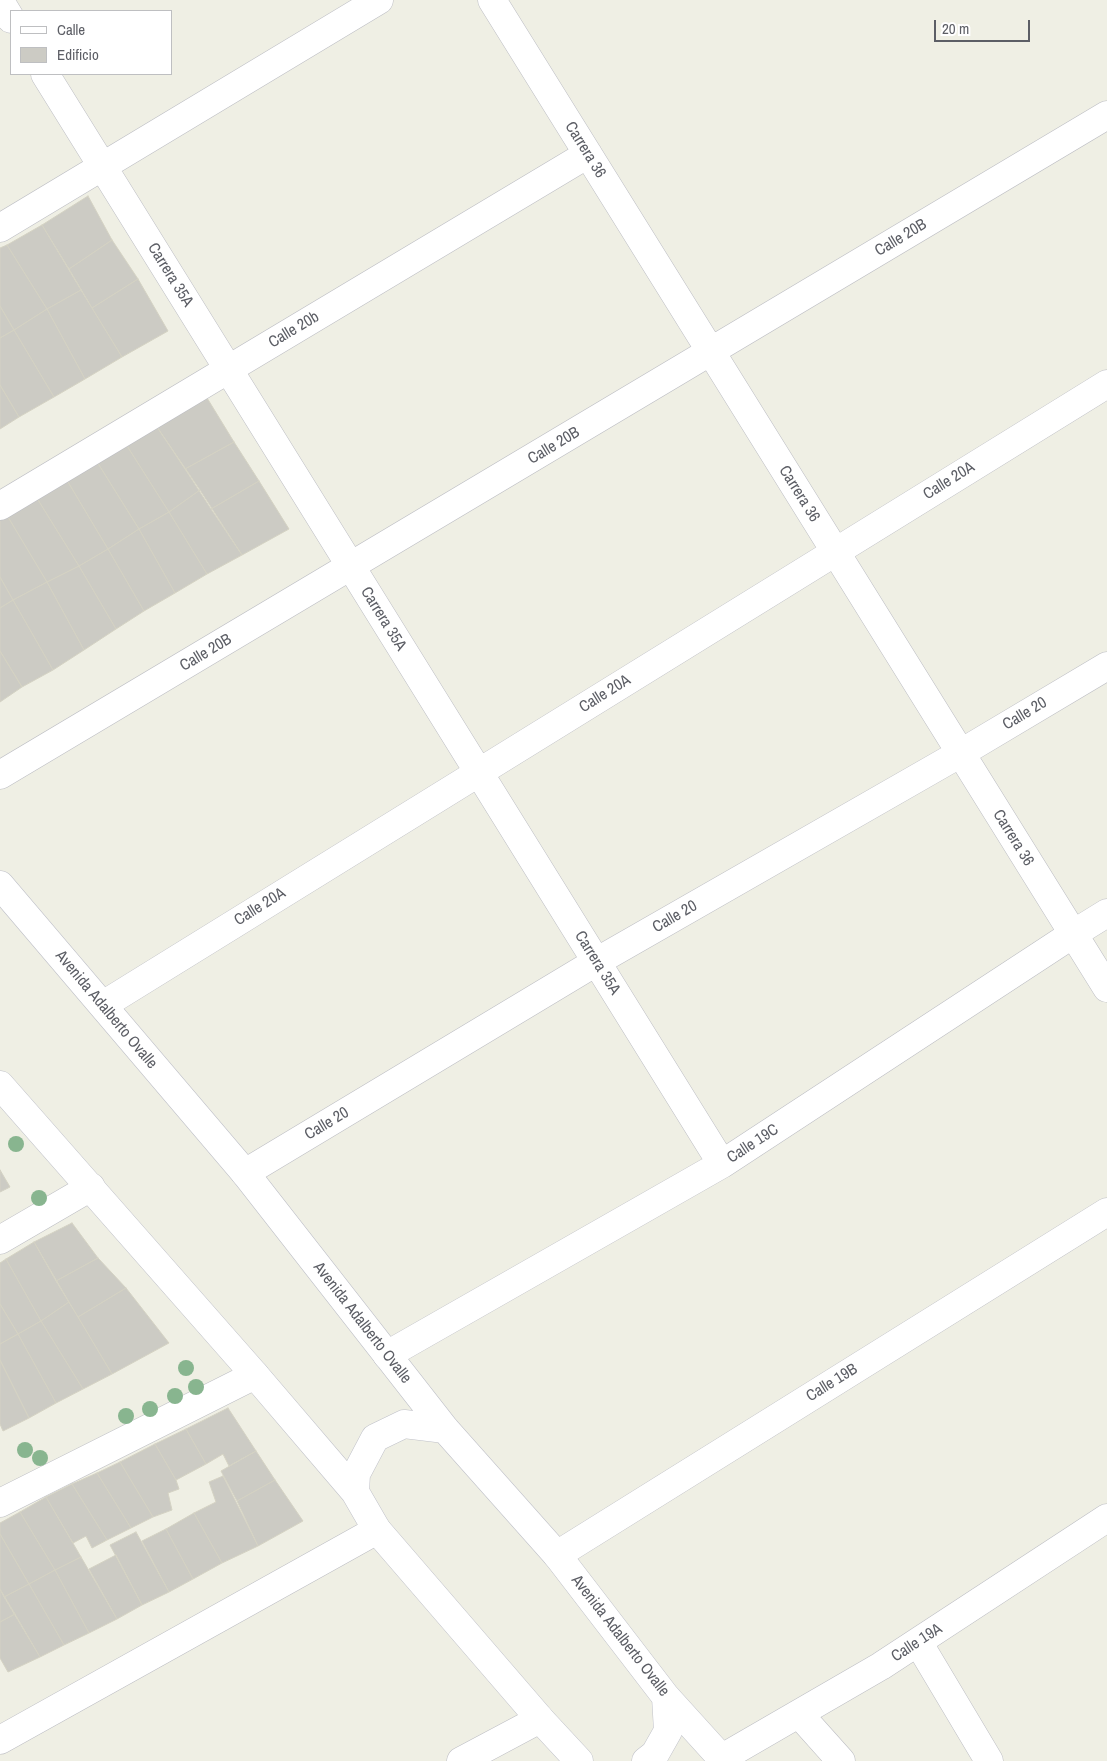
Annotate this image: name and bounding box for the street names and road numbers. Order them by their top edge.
street label: Carrera 36 [560,118,610,182]
street label: Calle 20B [872,215,930,261]
street label: Carrera 35A [143,240,197,310]
street label: Calle 20b [265,307,323,353]
street label: Calle 20B [525,423,583,469]
street label: Calle 20A [920,458,978,504]
street label: Carrera 36 [774,462,824,526]
street label: Carrera 35A [356,584,410,654]
street label: Calle 20B [177,630,235,676]
street label: Calle 20A [576,671,634,717]
street label: Calle 20 [999,693,1051,735]
street label: Carrera 36 [988,806,1038,870]
street label: Calle 20A [231,884,289,930]
street label: Calle 20 [649,897,701,937]
street label: Carrera 35A [570,928,624,998]
street label: Avenida Adalberto Ovalle [51,947,161,1073]
street label: Calle 20 [301,1103,353,1145]
street label: Calle 19C [724,1120,782,1168]
street label: Avenida Adalberto Ovalle [309,1259,415,1387]
street label: Calle 19B [803,1360,861,1406]
street label: Avenida Adalberto Ovalle [567,1572,673,1700]
street label: Calle 19A [888,1619,946,1667]

